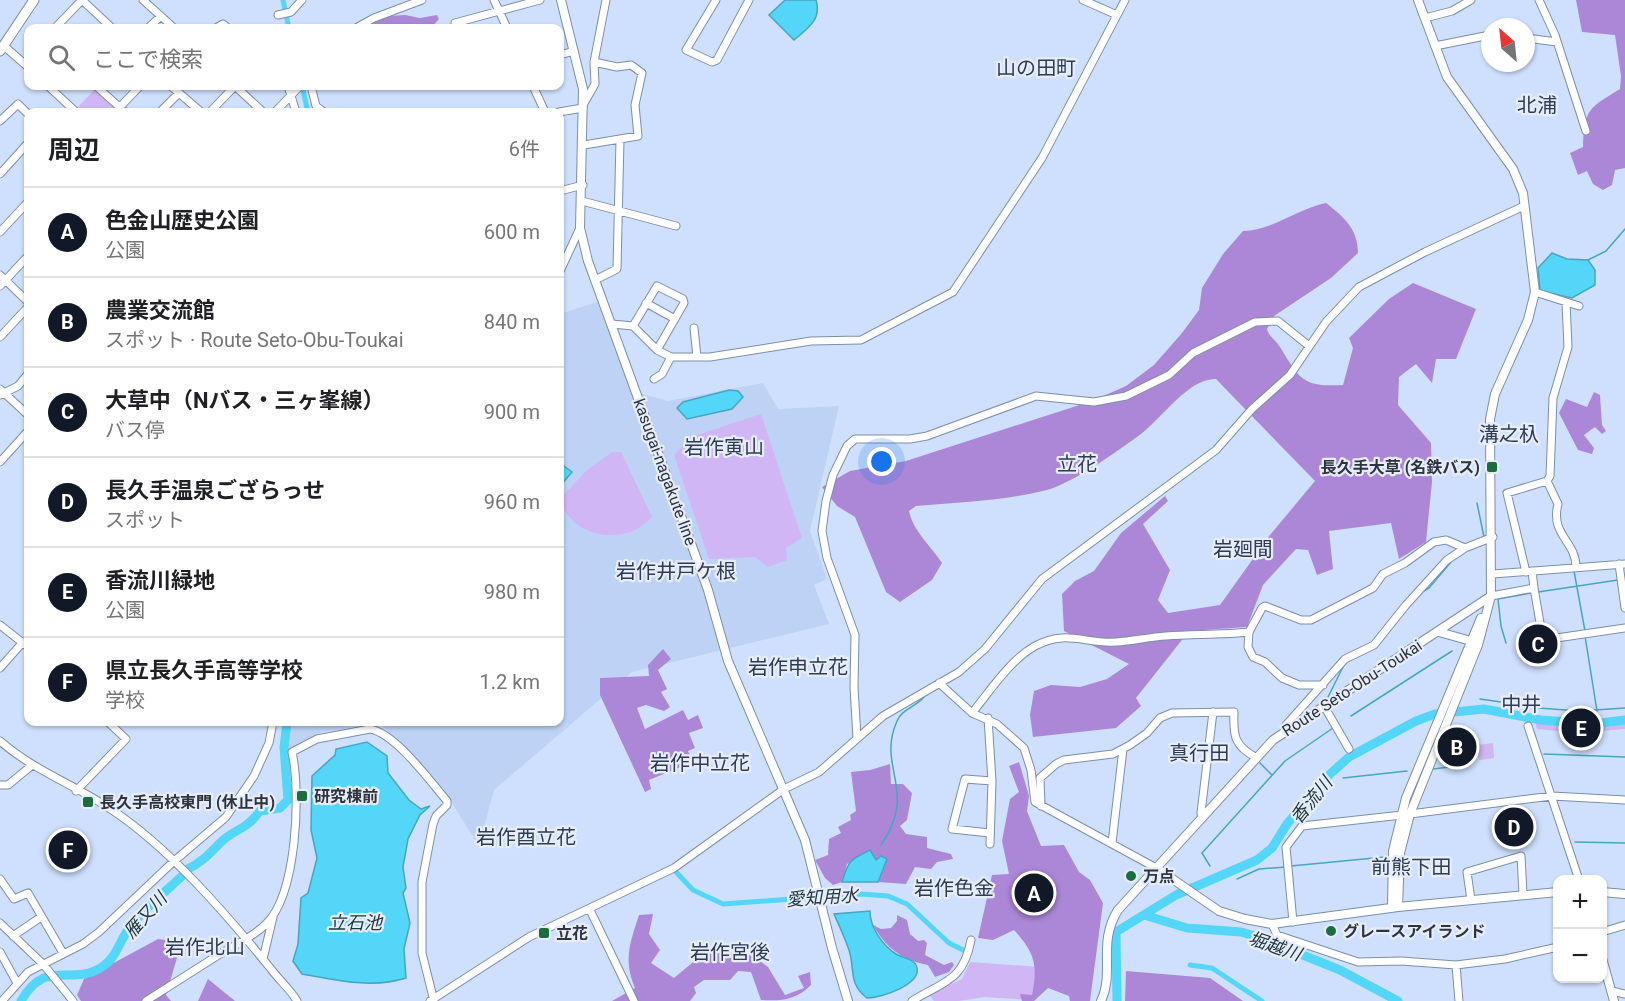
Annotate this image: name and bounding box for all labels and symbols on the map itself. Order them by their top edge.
north arrow [1481,18,1535,72]
district label: 山の田町 [996,56,1076,80]
district label: 北浦 [1517,93,1557,117]
street label: kasugai-nagakute line [630,396,700,548]
district label: 溝之杁 [1479,422,1539,446]
district label: 岩作寅山 [684,435,764,459]
your location [867,447,896,476]
district label: 立花 [1057,452,1097,476]
place label: 長久手大草 (名鉄バス) [1321,458,1480,477]
marker: 長久手大草 (名鉄バス) [1485,460,1499,474]
district label: 岩廻間 [1213,537,1273,561]
district label: 岩作井戸ケ根 [616,559,736,583]
pin: C [1518,622,1558,666]
street label: Route Seto-Obu-Toukai [1279,636,1425,740]
district label: 岩作申立花 [748,655,848,679]
district label: 中井 [1501,692,1541,716]
pin: E [1562,706,1600,750]
pin: B [1438,724,1476,770]
district label: 真行田 [1169,741,1229,765]
district label: 岩作中立花 [650,751,750,775]
water label: 香流川 [1286,771,1337,828]
place label: 研究棟前 [314,787,378,806]
marker: 研究棟前 [295,789,309,803]
place label: 長久手高校東門 (休止中) [100,793,275,812]
marker: 長久手高校東門 (休止中) [81,795,95,809]
pin: D [1494,804,1534,850]
district label: 岩作酉立花 [476,825,576,849]
pin: F [48,828,88,872]
district label: 前熊下田 [1371,855,1451,879]
place label: 万点 [1143,867,1175,886]
marker: 万点 [1124,869,1138,883]
pin: A [1014,870,1054,916]
district label: 岩作色金 [914,876,994,900]
water label: 愛知用水 [785,884,861,910]
water label: 雁又川 [119,886,172,942]
water label: 立石池 [328,912,384,933]
place label: グレースアイランド [1343,922,1485,941]
place label: 立花 [556,924,588,943]
marker: グレースアイランド [1324,924,1338,938]
marker: 立花 [537,926,551,940]
water label: 堀越川 [1246,927,1306,965]
district label: 岩作北山 [165,935,245,959]
district label: 岩作宮後 [690,940,770,964]

